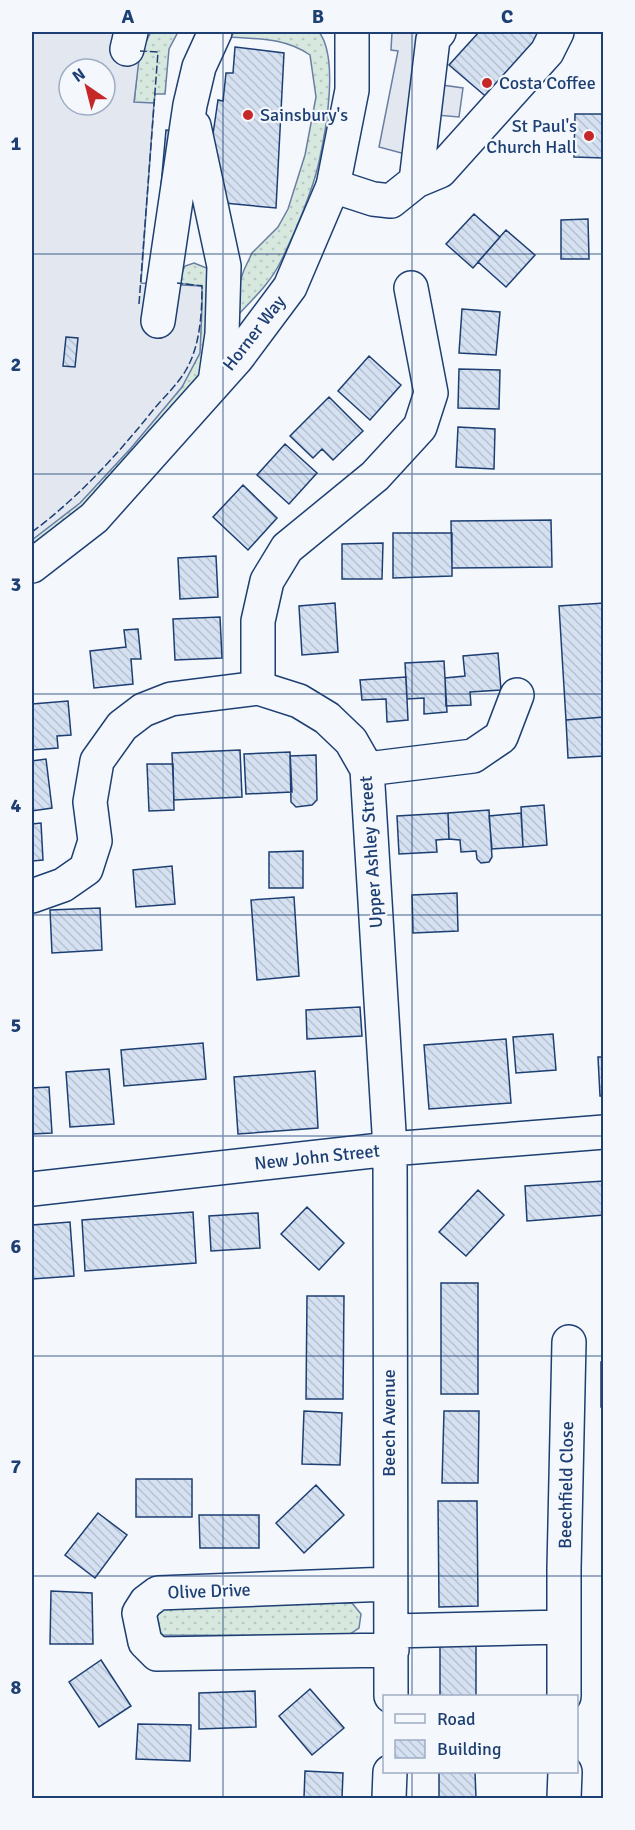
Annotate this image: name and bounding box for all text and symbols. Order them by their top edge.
text: A [122,4,135,29]
text: B [312,4,324,29]
text: C [501,4,513,29]
north arrow [57,57,117,117]
text: N [69,64,89,87]
place label: Costa Coffee [499,72,596,94]
marker: Costa Coffee [480,76,494,90]
place label: Sainsbury's [260,104,348,126]
marker: Sainsbury's [241,108,255,122]
place label: St Paul's Church Hall [486,115,577,158]
marker: St Paul's Church Hall [582,129,596,143]
text: 1 [11,131,22,156]
street label: Horner Way [218,291,291,375]
text: 2 [11,352,21,377]
text: 3 [11,572,21,597]
street label: Upper Ashley Street [355,775,387,929]
text: 4 [11,793,22,818]
text: 5 [11,1013,21,1038]
street label: New John Street [253,1139,381,1175]
text: 6 [11,1234,22,1259]
street label: Beech Avenue [378,1369,400,1477]
street label: Beechfield Close [554,1421,578,1549]
text: 7 [11,1454,22,1479]
street label: Olive Drive [167,1579,251,1603]
text: 8 [11,1675,22,1700]
legend [383,1695,578,1773]
text: Road [437,1708,476,1730]
text: Building [437,1738,501,1760]

